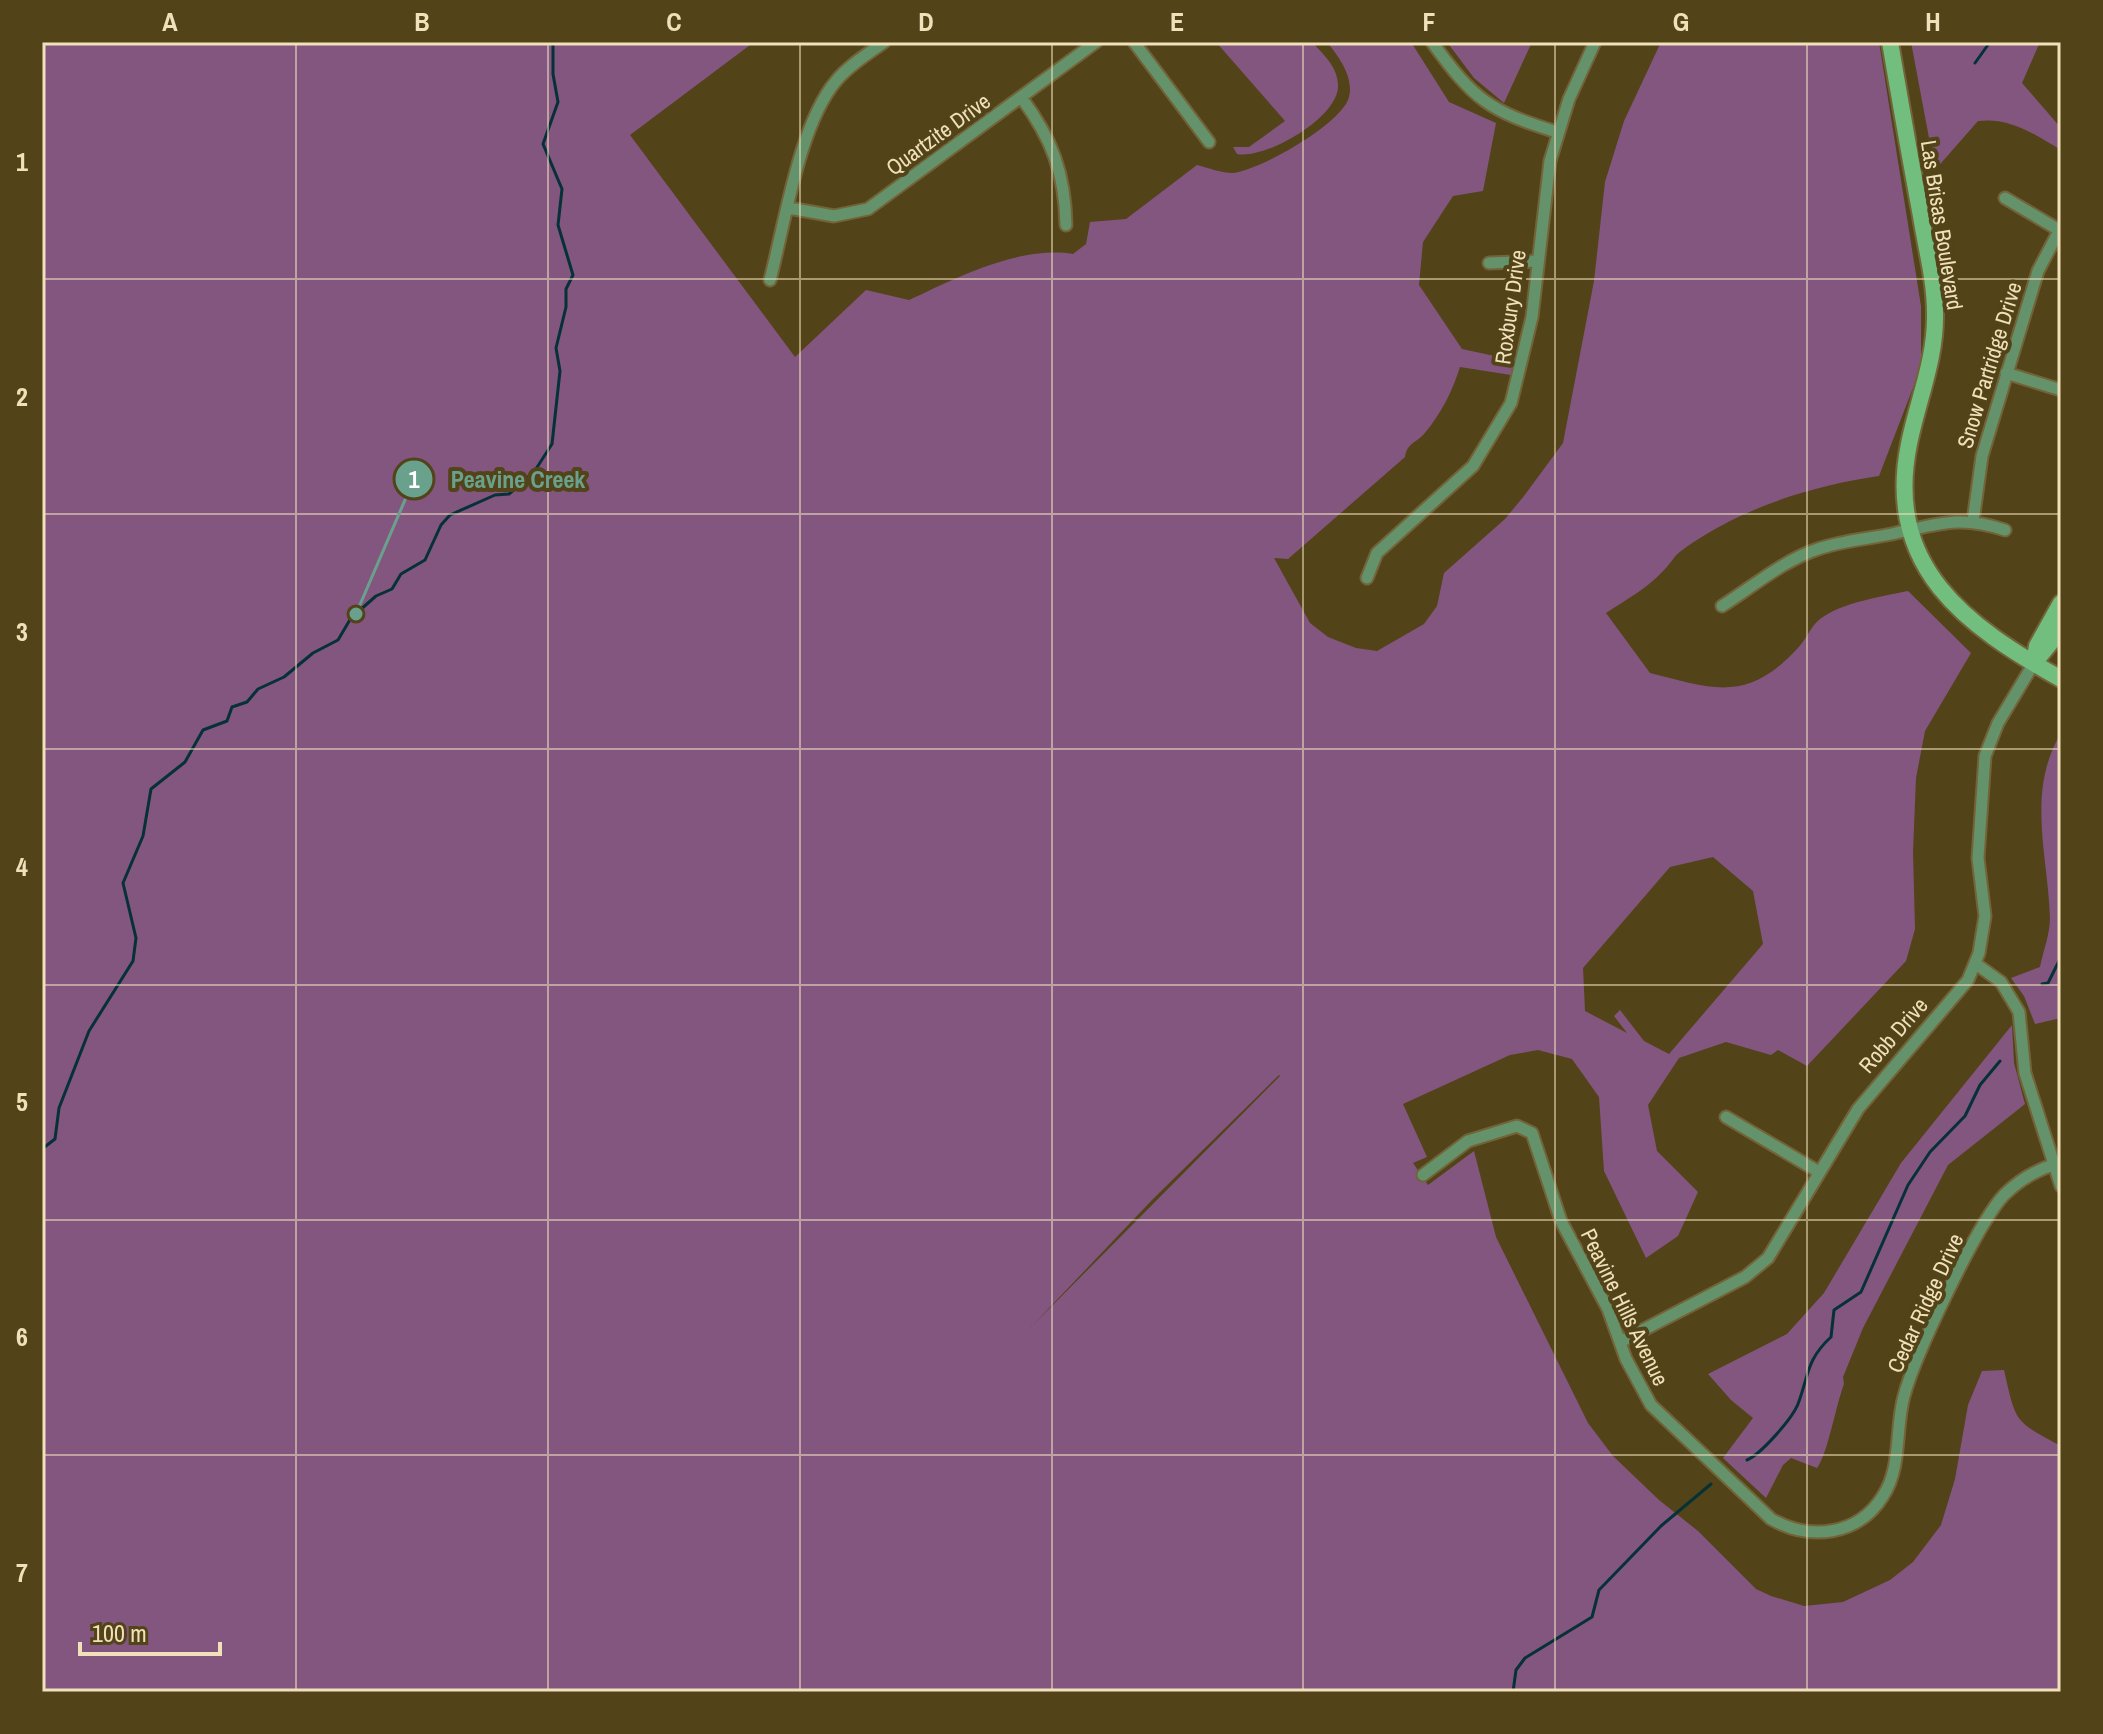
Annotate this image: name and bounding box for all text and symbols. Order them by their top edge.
text: A [162,4,178,39]
text: B [414,4,430,39]
text: C [666,4,682,39]
text: D [918,4,934,39]
text: E [1170,4,1184,39]
text: F [1422,4,1436,39]
text: G [1673,4,1689,39]
text: H [1925,4,1941,39]
street label: Quartzite Drive [880,86,996,182]
street label: Las Brisas Boulevard [1914,138,1970,312]
text: 1 [16,144,28,179]
street label: Roxbury Drive [1487,248,1533,366]
street label: Snow Partridge Drive [1949,278,2029,452]
text: 2 [16,379,28,414]
callout: Peavine Creek [394,455,601,503]
text: 1 [409,463,420,495]
text: Peavine Creek [451,463,585,495]
text: 3 [16,614,28,649]
text: 4 [16,849,28,884]
street label: Robb Drive [1852,991,1934,1079]
text: 5 [16,1084,28,1119]
street label: Peavine Hills Avenue [1574,1223,1676,1391]
street label: Cedar Ridge Drive [1880,1229,1970,1377]
text: 6 [16,1319,28,1354]
text: 7 [16,1555,28,1590]
scale bar [80,1606,220,1656]
text: 100 m [92,1617,147,1649]

